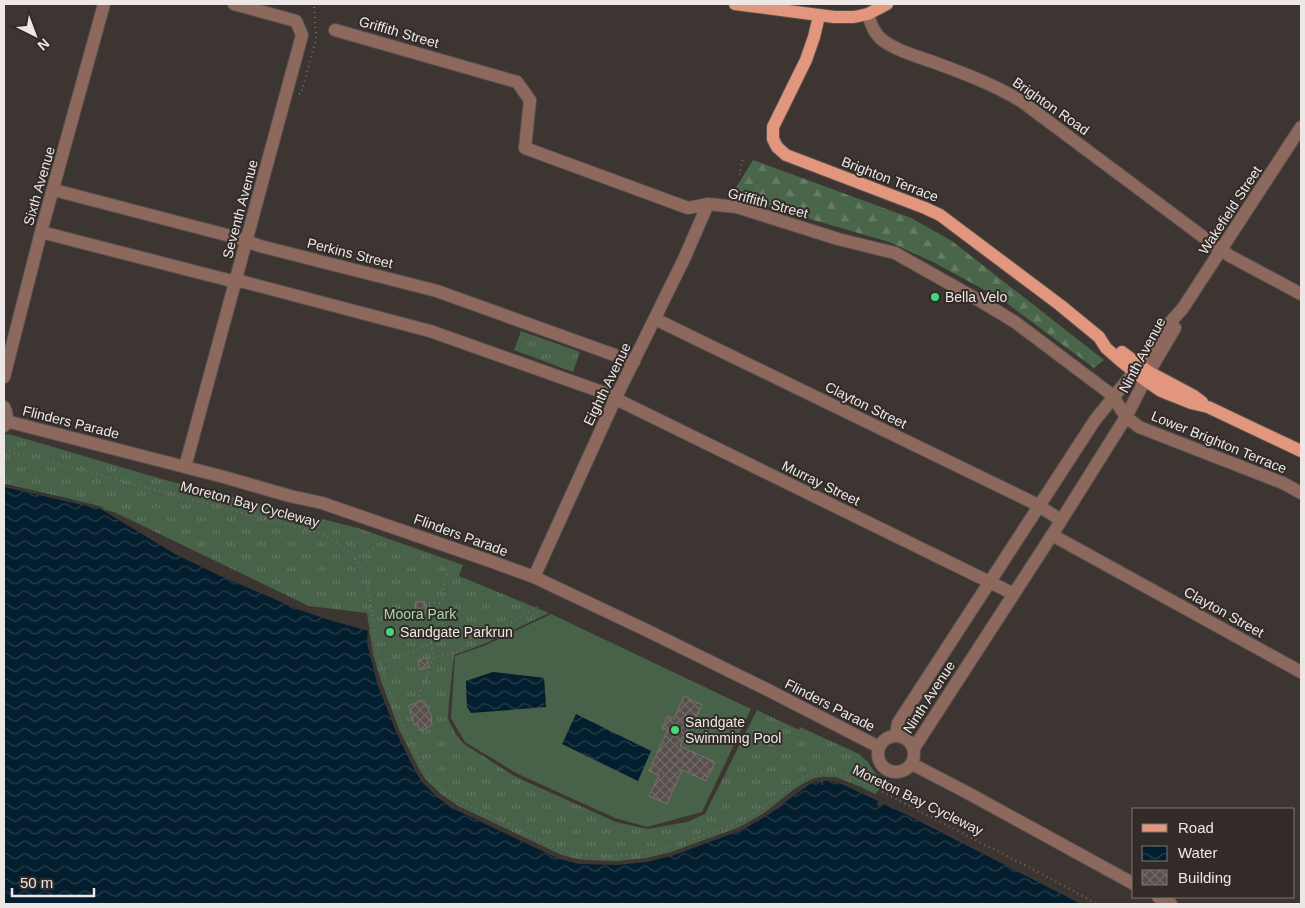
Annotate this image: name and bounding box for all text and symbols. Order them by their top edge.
north arrow [10,10,60,60]
street label: Griffith Street [357,13,441,51]
text: N [35,35,53,54]
street label: Brighton Road [1010,74,1092,138]
street label: Sixth Avenue [20,144,58,227]
street label: Brighton Terrace [839,153,941,205]
street label: Seventh Avenue [219,158,261,260]
street label: Wakefield Street [1195,163,1265,257]
street label: Griffith Street [726,185,810,221]
street label: Perkins Street [305,235,395,271]
place label: Bella Velo [945,289,1007,305]
marker: Bella Velo [929,291,941,303]
street label: Ninth Avenue [1115,314,1169,395]
street label: Eighth Avenue [580,340,634,428]
street label: Clayton Street [823,378,909,432]
street label: Flinders Parade [21,402,121,442]
street label: Lower Brighton Terrace [1149,408,1289,477]
street label: Murray Street [779,457,863,509]
street label: Moreton Bay Cycleway [179,478,321,530]
street label: Flinders Parade [412,511,510,559]
street label: Clayton Street [1181,583,1267,641]
park label: Moora Park [384,606,457,622]
place label: Sandgate Parkrun [400,624,513,640]
marker: Sandgate Parkrun [384,626,396,638]
street label: Ninth Avenue [900,658,958,736]
street label: Flinders Parade [782,675,878,735]
place label: Sandgate Swimming Pool [685,714,781,746]
marker: Sandgate Swimming Pool [669,724,681,736]
street label: Moreton Bay Cycleway [850,761,986,839]
legend [1132,808,1295,898]
text: Road [1178,819,1214,836]
text: Water [1178,844,1217,861]
scale bar [12,866,95,898]
text: Building [1178,869,1231,886]
text: 50 m [20,874,53,891]

